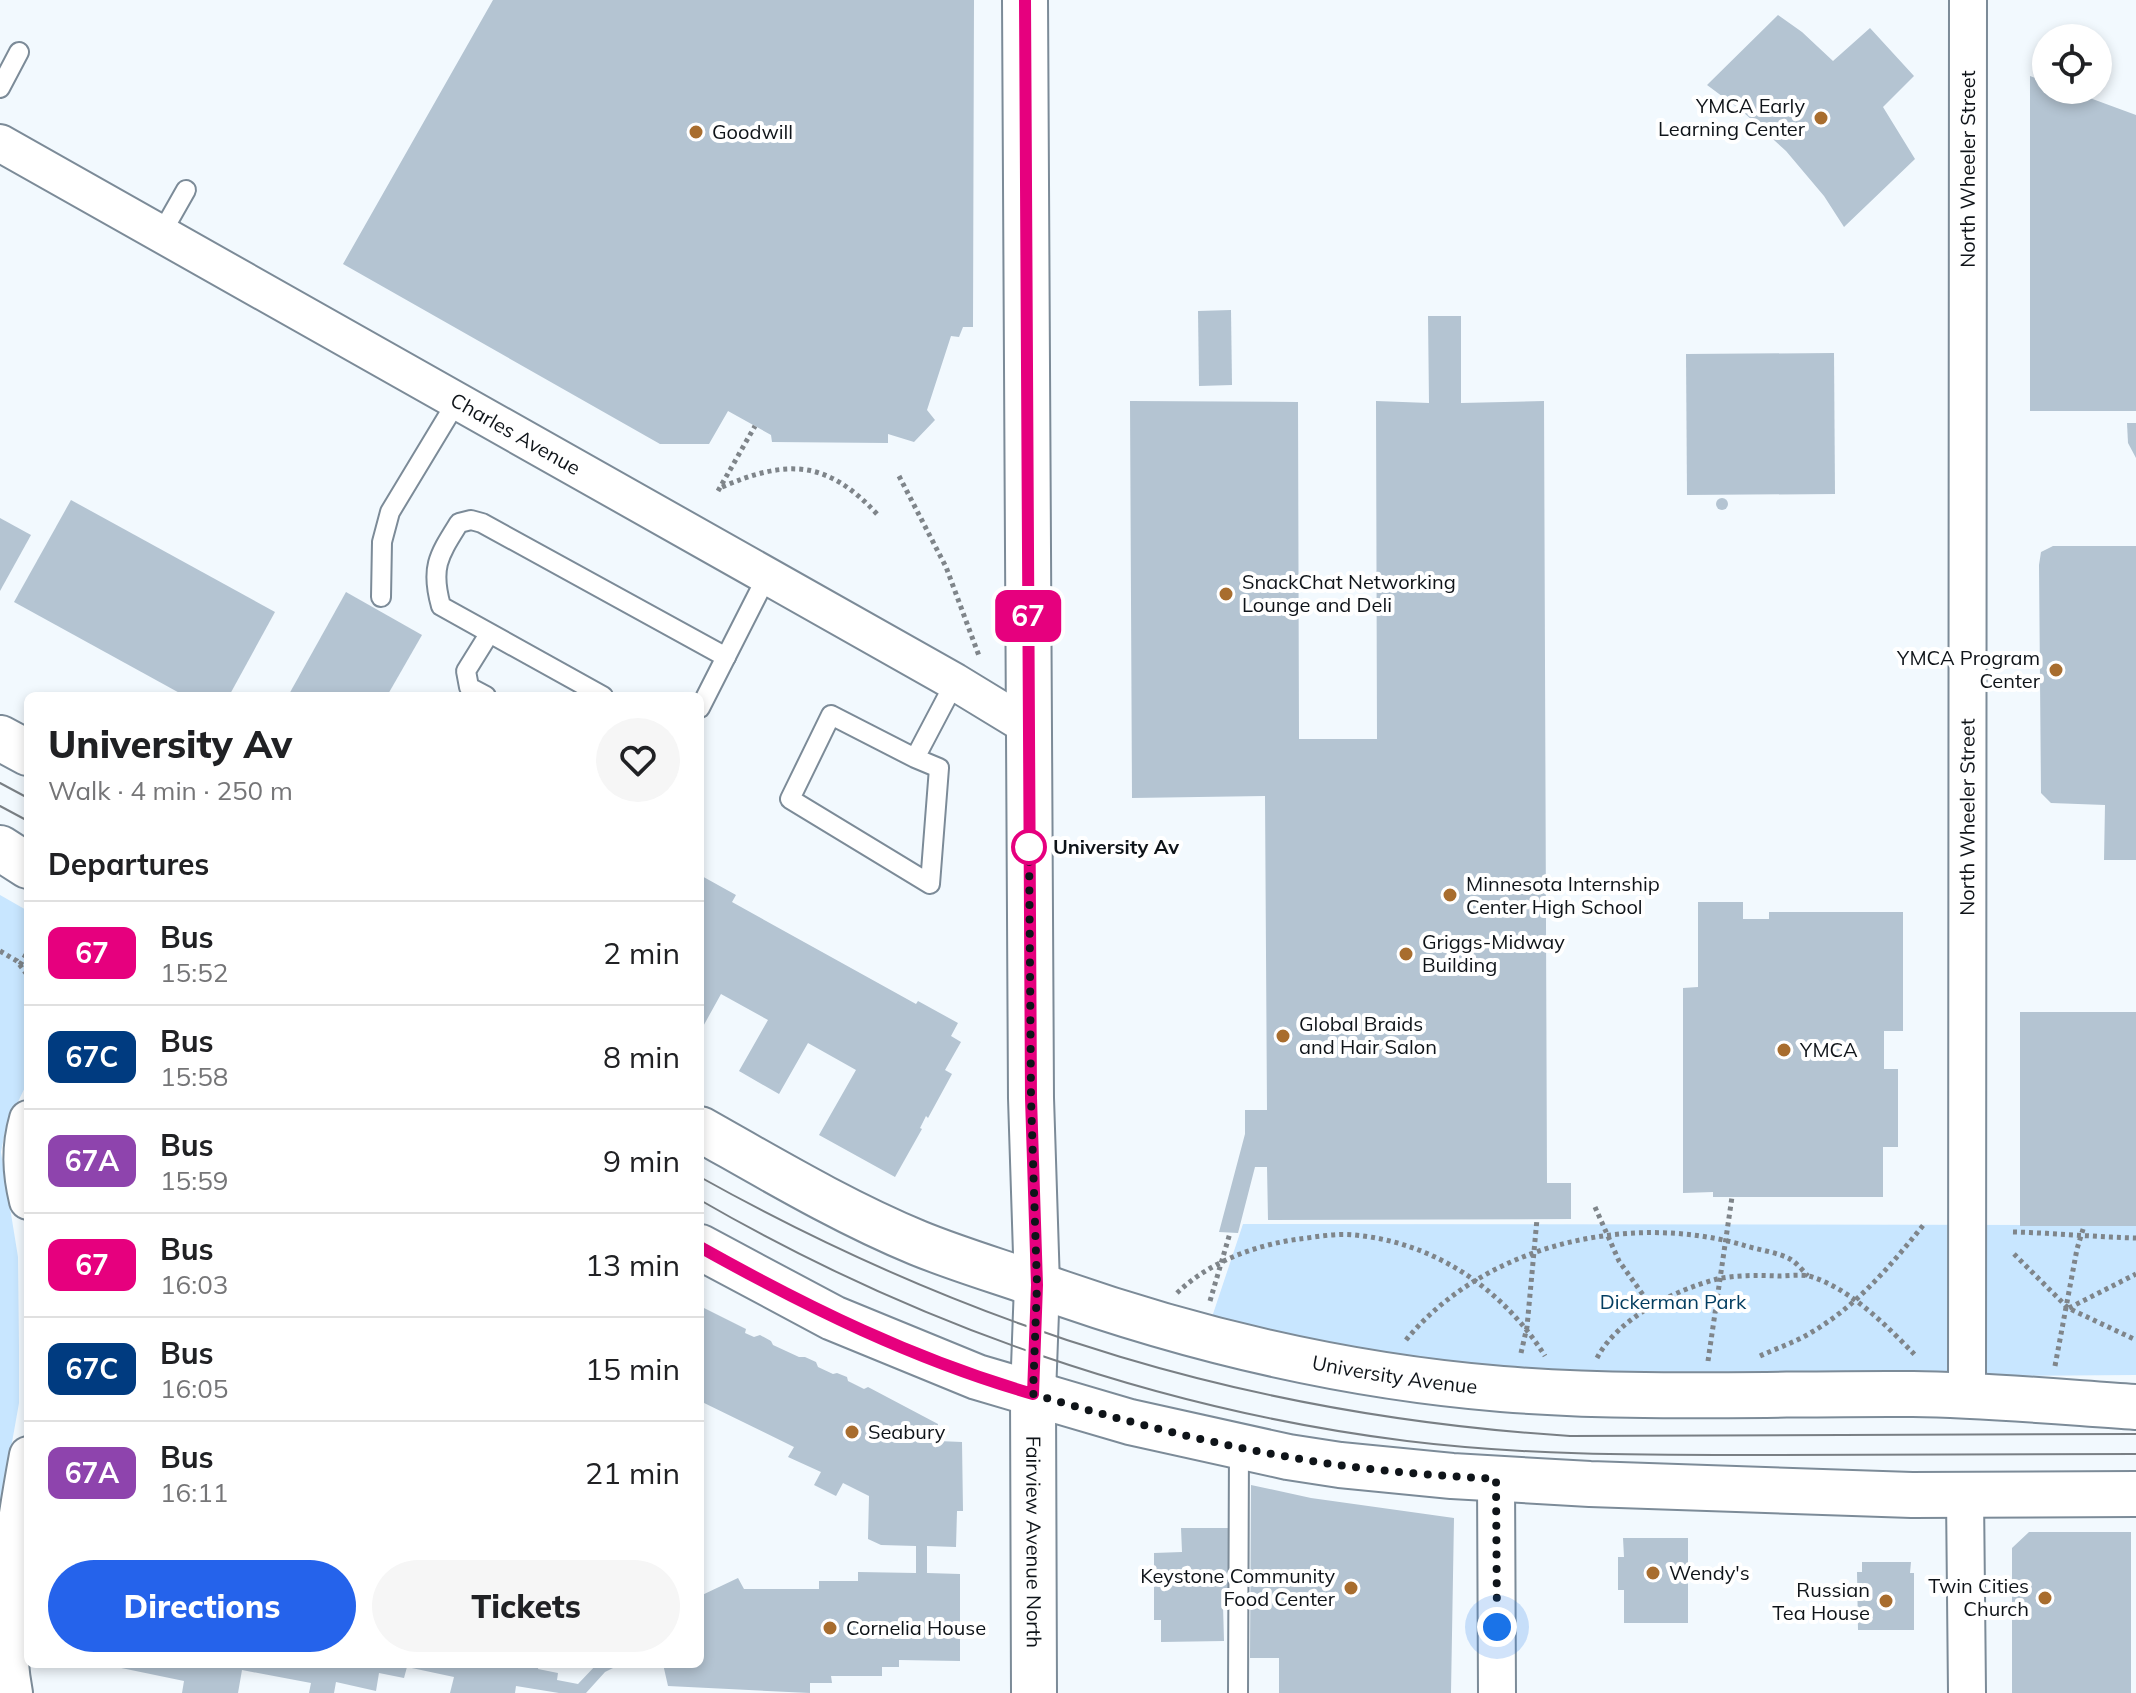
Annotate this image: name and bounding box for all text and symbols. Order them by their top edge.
map controls [2032,24,2112,104]
button: locate [2032,24,2112,104]
street label: North Wheeler Street [1955,70,1980,268]
place label: YMCA Early Learning Center [1658,93,1806,141]
marker: YMCA Early Learning Center [1812,109,1830,127]
place label: Goodwill [712,119,793,144]
marker: Goodwill [687,123,705,141]
street label: Charles Avenue [446,387,585,480]
place label: SnackChat Networking Lounge and Deli [1242,569,1456,617]
marker: SnackChat Networking Lounge and Deli [1217,585,1235,603]
line badge: 67 [992,590,1064,642]
text: 67 [1011,598,1045,633]
place label: YMCA Program Center [1896,645,2041,693]
marker: YMCA Program Center [2047,661,2065,679]
button: heart [596,718,680,802]
street label: North Wheeler Street [1954,718,1979,916]
text: University Av [48,720,292,768]
text: Walk · 4 min · 250 m [48,774,293,807]
marker: University Av [1012,830,1046,864]
place label: University Av [1053,834,1179,859]
text: Departures [48,845,209,883]
place label: Minnesota Internship Center High School [1466,871,1660,919]
marker: Minnesota Internship Center High School [1441,886,1459,904]
text: Bus [160,918,214,956]
place label: Griggs-Midway Building [1422,929,1565,977]
text: 2 min [603,934,680,972]
text: 67 [75,935,109,970]
marker: Griggs-Midway Building [1397,945,1415,963]
text: 15:52 [160,956,228,989]
place label: Global Braids and Hair Salon [1299,1011,1437,1059]
text: Bus [160,1022,214,1060]
marker: Global Braids and Hair Salon [1274,1027,1292,1045]
place label: YMCA [1799,1037,1858,1062]
text: 8 min [603,1038,680,1076]
text: 67C [66,1039,118,1074]
marker: YMCA [1775,1041,1793,1059]
text: 15:58 [160,1060,228,1093]
text: Bus [160,1126,214,1164]
text: 9 min [603,1142,680,1180]
text: 67A [65,1143,119,1178]
text: 15:59 [160,1164,228,1197]
text: Bus [160,1230,214,1268]
text: 13 min [585,1246,680,1284]
text: 67 [75,1247,109,1282]
text: 16:03 [160,1268,228,1301]
park label: Dickerman Park [1600,1289,1747,1314]
text: Bus [160,1334,214,1372]
street label: University Avenue [1310,1349,1479,1399]
text: 15 min [585,1350,680,1388]
text: 67C [66,1351,118,1386]
text: 16:05 [160,1372,228,1405]
place label: Seabury [868,1419,946,1444]
marker: Seabury [843,1423,861,1441]
street label: Fairview Avenue North [1021,1436,1047,1648]
text: Bus [160,1438,214,1476]
text: 21 min [585,1454,680,1492]
text: 67A [65,1455,119,1490]
text: 16:11 [160,1476,228,1509]
button: Directions [48,1560,356,1652]
button: Tickets [372,1560,680,1652]
place label: Wendy's [1669,1560,1750,1585]
place label: Keystone Community Food Center [1140,1563,1336,1611]
marker: Wendy's [1644,1564,1662,1582]
place label: Twin Cities Church [1928,1573,2029,1621]
place label: Russian Tea House [1772,1577,1870,1625]
marker: Keystone Community Food Center [1342,1579,1360,1597]
marker: Twin Cities Church [2036,1589,2054,1607]
marker: Russian Tea House [1877,1592,1895,1610]
your location [1477,1607,1517,1647]
place label: Cornelia House [846,1615,986,1640]
marker: Cornelia House [821,1619,839,1637]

